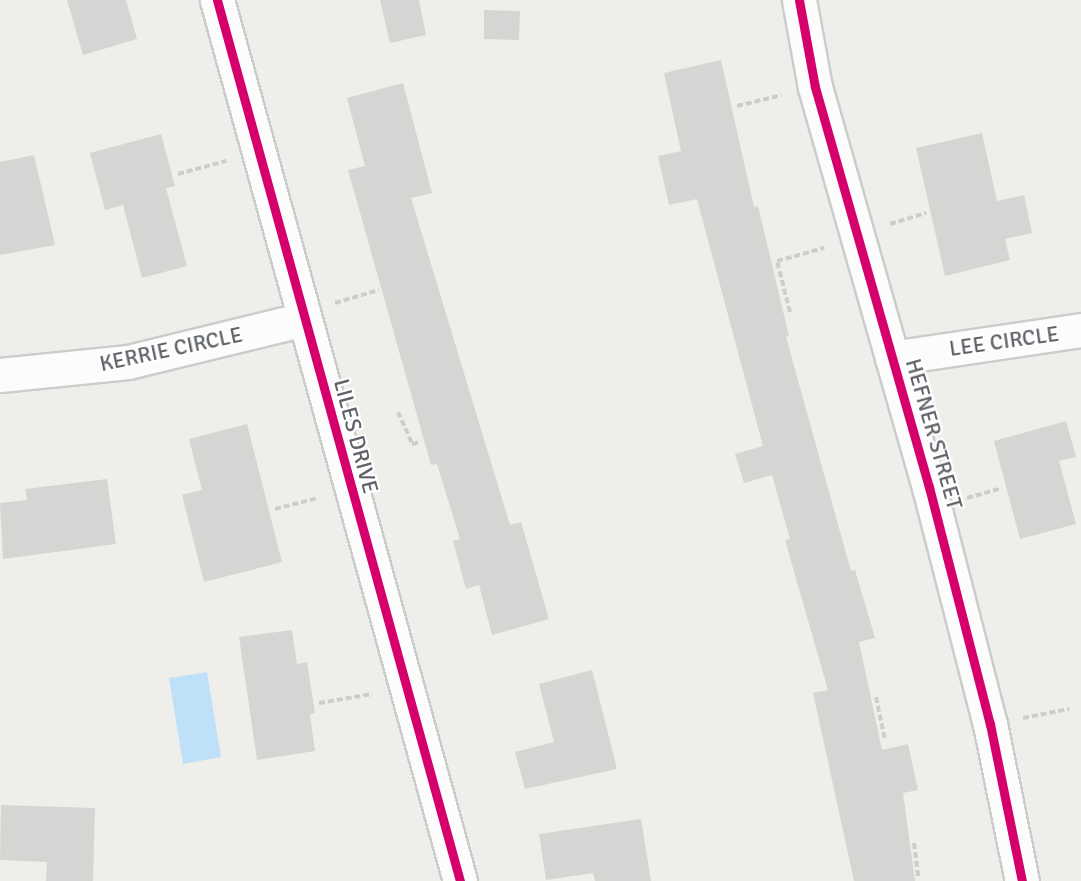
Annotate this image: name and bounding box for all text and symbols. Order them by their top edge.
street label: LEE CIRCLE [947,320,1061,362]
street label: KERRIE CIRCLE [97,321,245,377]
street label: HEFNER STREET [900,356,968,512]
street label: LILES DRIVE [328,376,384,496]

